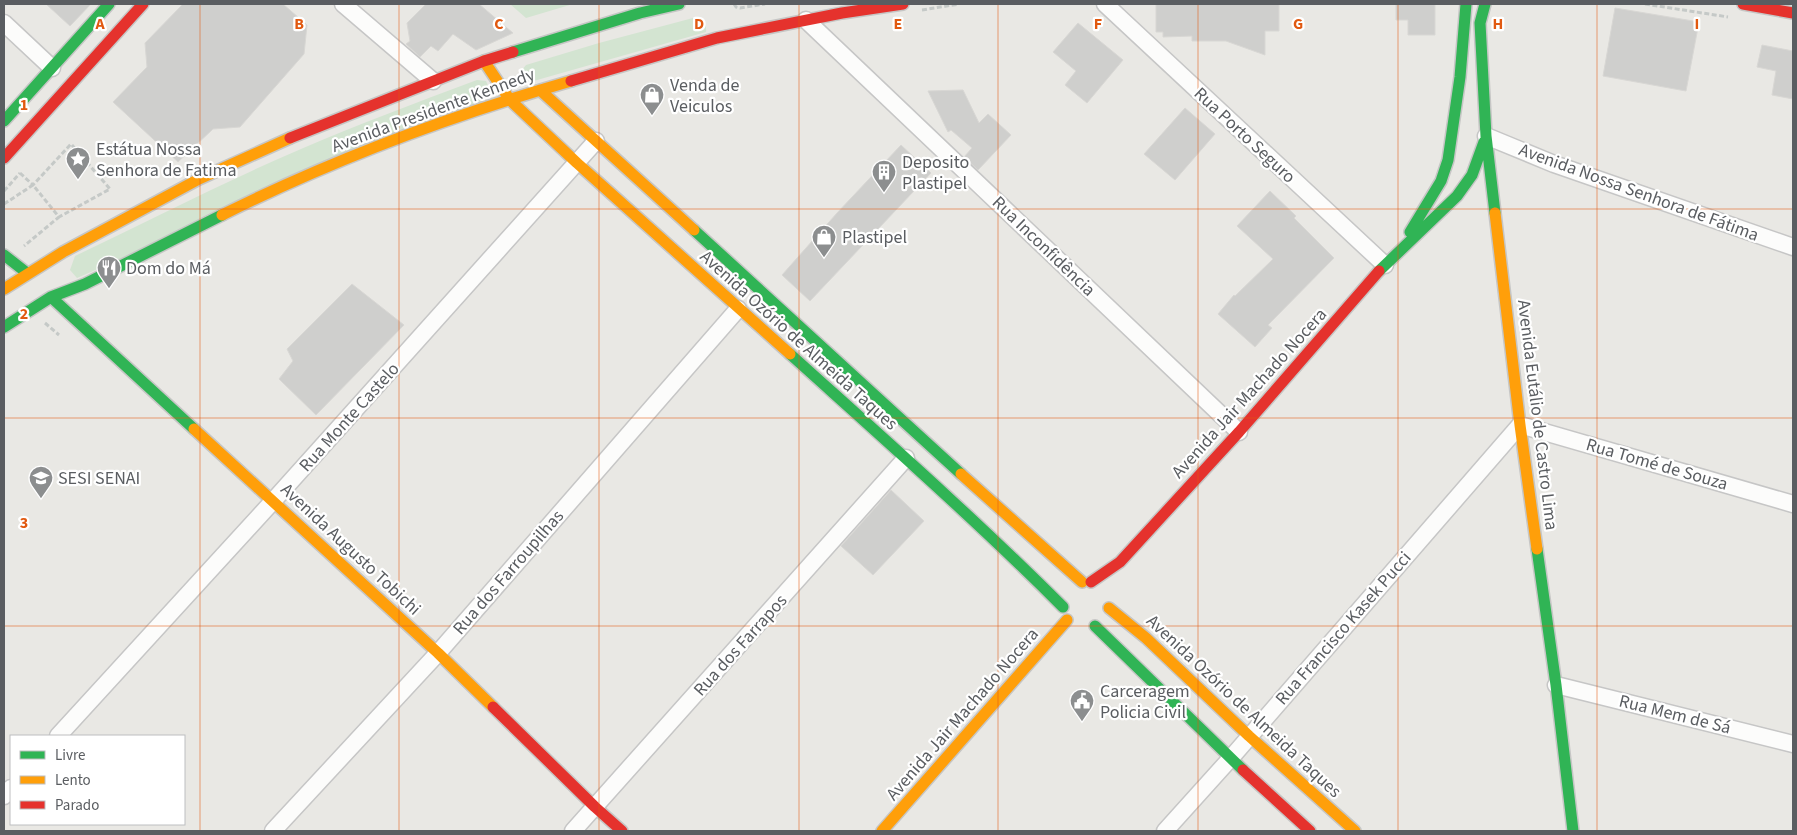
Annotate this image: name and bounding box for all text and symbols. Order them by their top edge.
text: A [94,13,105,35]
text: B [294,13,304,35]
text: C [494,13,504,35]
text: D [694,13,704,35]
text: E [894,13,902,35]
text: F [1094,13,1102,35]
text: G [1293,13,1303,35]
text: H [1493,13,1503,35]
text: I [1695,13,1699,35]
street label: Avenida Presidente Kennedy [328,62,539,159]
place label: Venda de Veiculos [670,73,739,119]
shop icon: Venda de Veiculos [639,82,665,116]
street label: Rua Porto Seguro [1188,82,1301,189]
text: 1 [20,94,28,116]
place label: Estátua Nossa Senhora de Fatima [96,137,237,183]
street label: Avenida Nossa Senhora de Fátima [1515,137,1762,248]
place icon: Estátua Nossa Senhora de Fatima [65,146,91,180]
place label: Deposito Plastipel [902,150,969,196]
building icon: Deposito Plastipel [871,159,897,193]
street label: Rua Inconfidência [986,191,1101,302]
shop icon: Plastipel [811,224,837,258]
place label: Plastipel [842,225,907,250]
street label: Avenida Ozório de Almeida Taques [694,245,903,436]
restaurant icon: Dom do Má [96,255,122,289]
place label: Dom do Má [126,256,211,281]
street label: Avenida Eutálio de Castro Lima [1511,298,1564,532]
text: 2 [20,303,28,325]
street label: Avenida Jair Machado Nocera [1166,303,1333,484]
street label: Rua Monte Castelo [293,357,405,477]
street label: Rua Tomé de Souza [1583,432,1731,497]
school or university icon: SESI SENAI [28,465,54,499]
place label: SESI SENAI [58,466,140,491]
street label: Avenida Augusto Tobichi [275,478,426,621]
street label: Rua dos Farroupilhas [447,504,570,640]
text: 3 [20,512,28,534]
street label: Rua Francisco Kasek Pucci [1270,546,1417,711]
street label: Rua dos Farrapos [688,589,793,702]
street label: Avenida Ozório de Almeida Taques [1141,609,1347,804]
street label: Avenida Jair Machado Nocera [880,623,1044,806]
place label: Carceragem Policia Civil [1100,679,1190,725]
public building icon: Carceragem Policia Civil [1069,688,1095,722]
street label: Rua Mem de Sá [1616,689,1733,740]
legend [10,735,185,825]
text: Livre [55,745,85,766]
text: Lento [55,770,91,791]
text: Parado [55,795,99,816]

